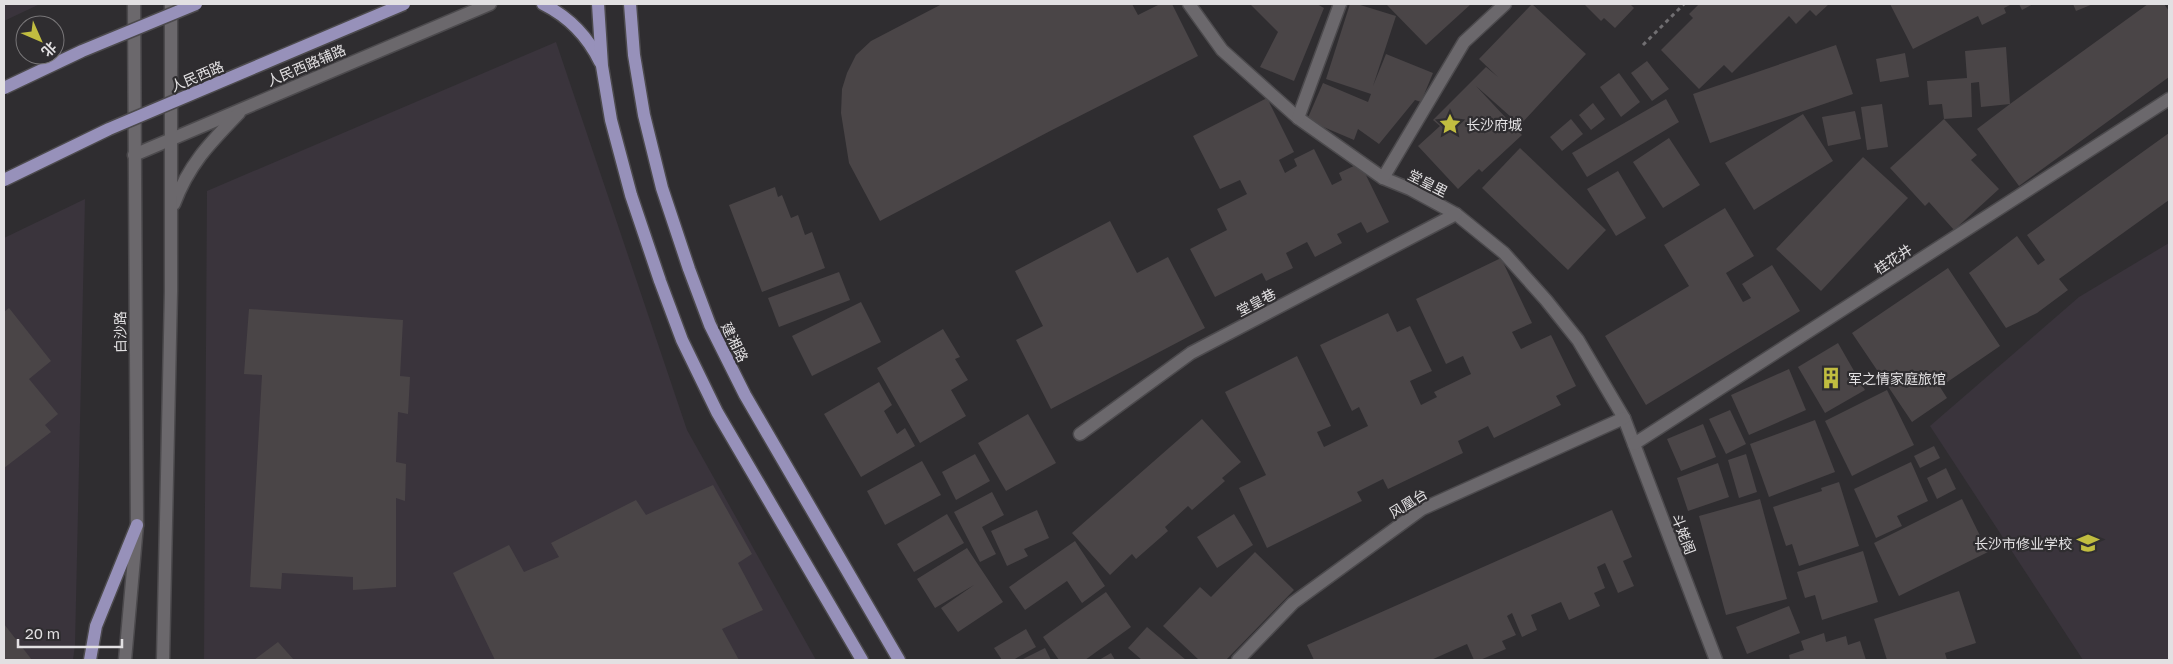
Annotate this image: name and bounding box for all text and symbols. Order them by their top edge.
north arrow [15,15,65,65]
text: 北 [39,39,61,61]
street label: 人民西路辅路 [264,41,348,89]
street label: 人民西路 [168,57,226,95]
place icon: 长沙府城 [1437,111,1463,137]
place label: 长沙府城 [1466,116,1522,133]
street label: 堂皇里 [1405,166,1451,200]
street label: 桂花井 [1871,240,1915,278]
street label: 堂皇巷 [1233,285,1279,319]
street label: 白沙路 [111,311,129,353]
street label: 建湘路 [718,319,752,365]
building icon: 军之情家庭旅馆 [1818,365,1844,391]
place label: 军之情家庭旅馆 [1848,370,1946,387]
street label: 风凰台 [1386,485,1430,521]
street label: 斗姥阁 [1669,511,1699,557]
school or university icon: 长沙市修业学校 [2075,530,2101,556]
place label: 长沙市修业学校 [1974,535,2072,552]
scale bar [18,616,121,648]
text: 20 m [25,624,60,642]

